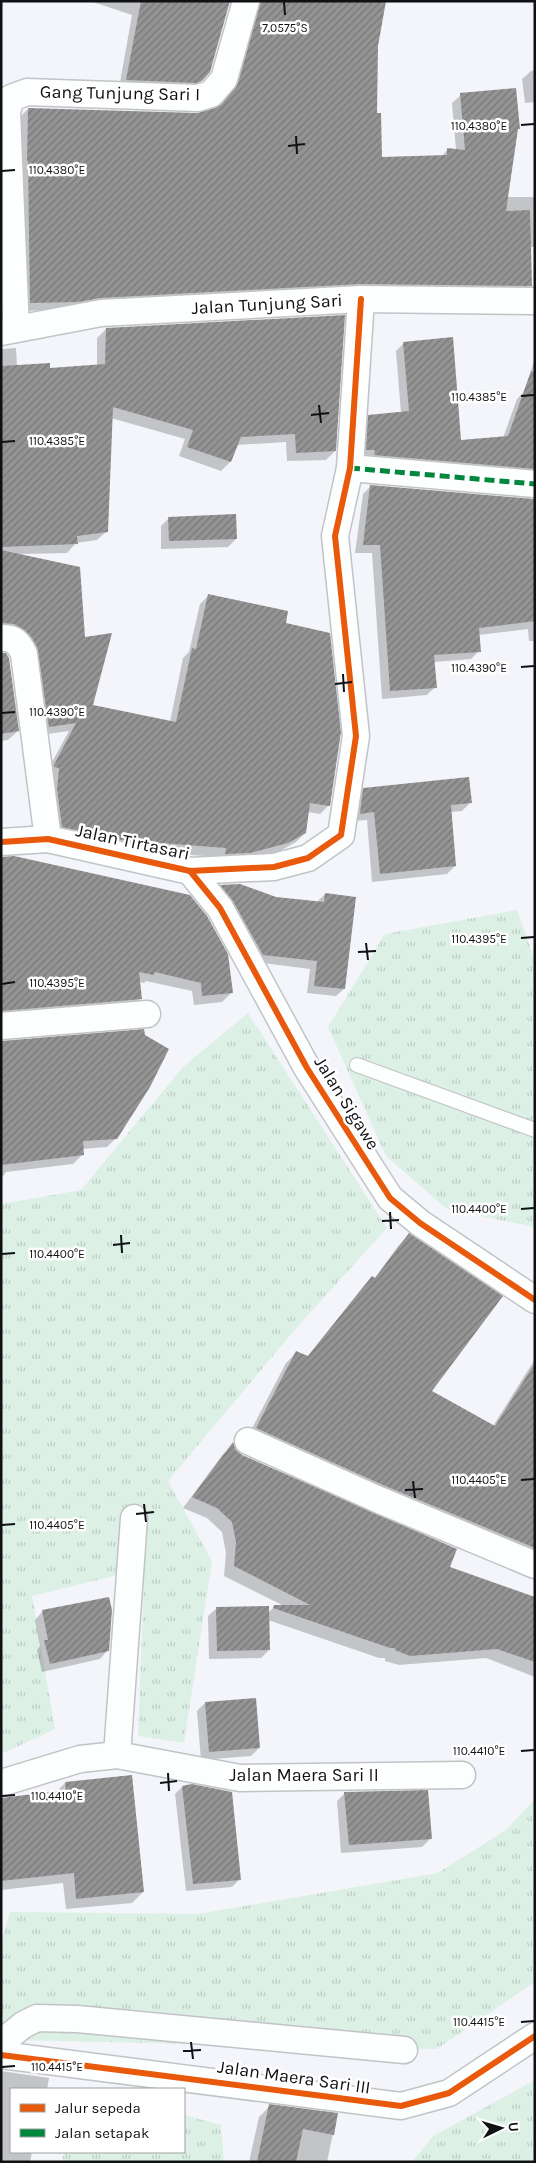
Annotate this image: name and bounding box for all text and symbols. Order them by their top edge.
text: 7.0575°S [262,21,308,35]
street label: Gang Tunjung Sari I [40,81,200,105]
text: 110.4380°E [451,119,507,133]
text: 110.4380°E [29,163,85,177]
street label: Jalan Tunjung Sari [191,289,343,319]
text: 110.4385°E [451,390,507,404]
text: 110.4385°E [29,434,85,448]
text: 110.4390°E [451,661,507,675]
text: 110.4390°E [29,705,85,719]
street label: Jalan Tirtasari [74,819,192,865]
text: 110.4395°E [451,932,507,946]
text: 110.4395°E [29,976,85,990]
street label: Jalan Sigawe [310,1052,384,1154]
text: 110.4400°E [451,1202,507,1216]
text: 110.4400°E [29,1247,85,1261]
text: 110.4405°E [451,1473,507,1487]
text: 110.4405°E [29,1518,85,1532]
text: 110.4410°E [453,1744,505,1758]
street label: Jalan Maera Sari II [229,1764,379,1786]
text: 110.4410°E [31,1789,83,1803]
text: 110.4415°E [453,2015,505,2029]
street label: Jalan Maera Sari III [216,2055,372,2099]
text: 110.4415°E [31,2060,83,2074]
legend [10,2088,185,2153]
text: Jalur sepeda [55,2099,141,2117]
north arrow [476,2103,526,2153]
text: U [505,2121,522,2132]
text: Jalan setapak [55,2124,149,2142]

